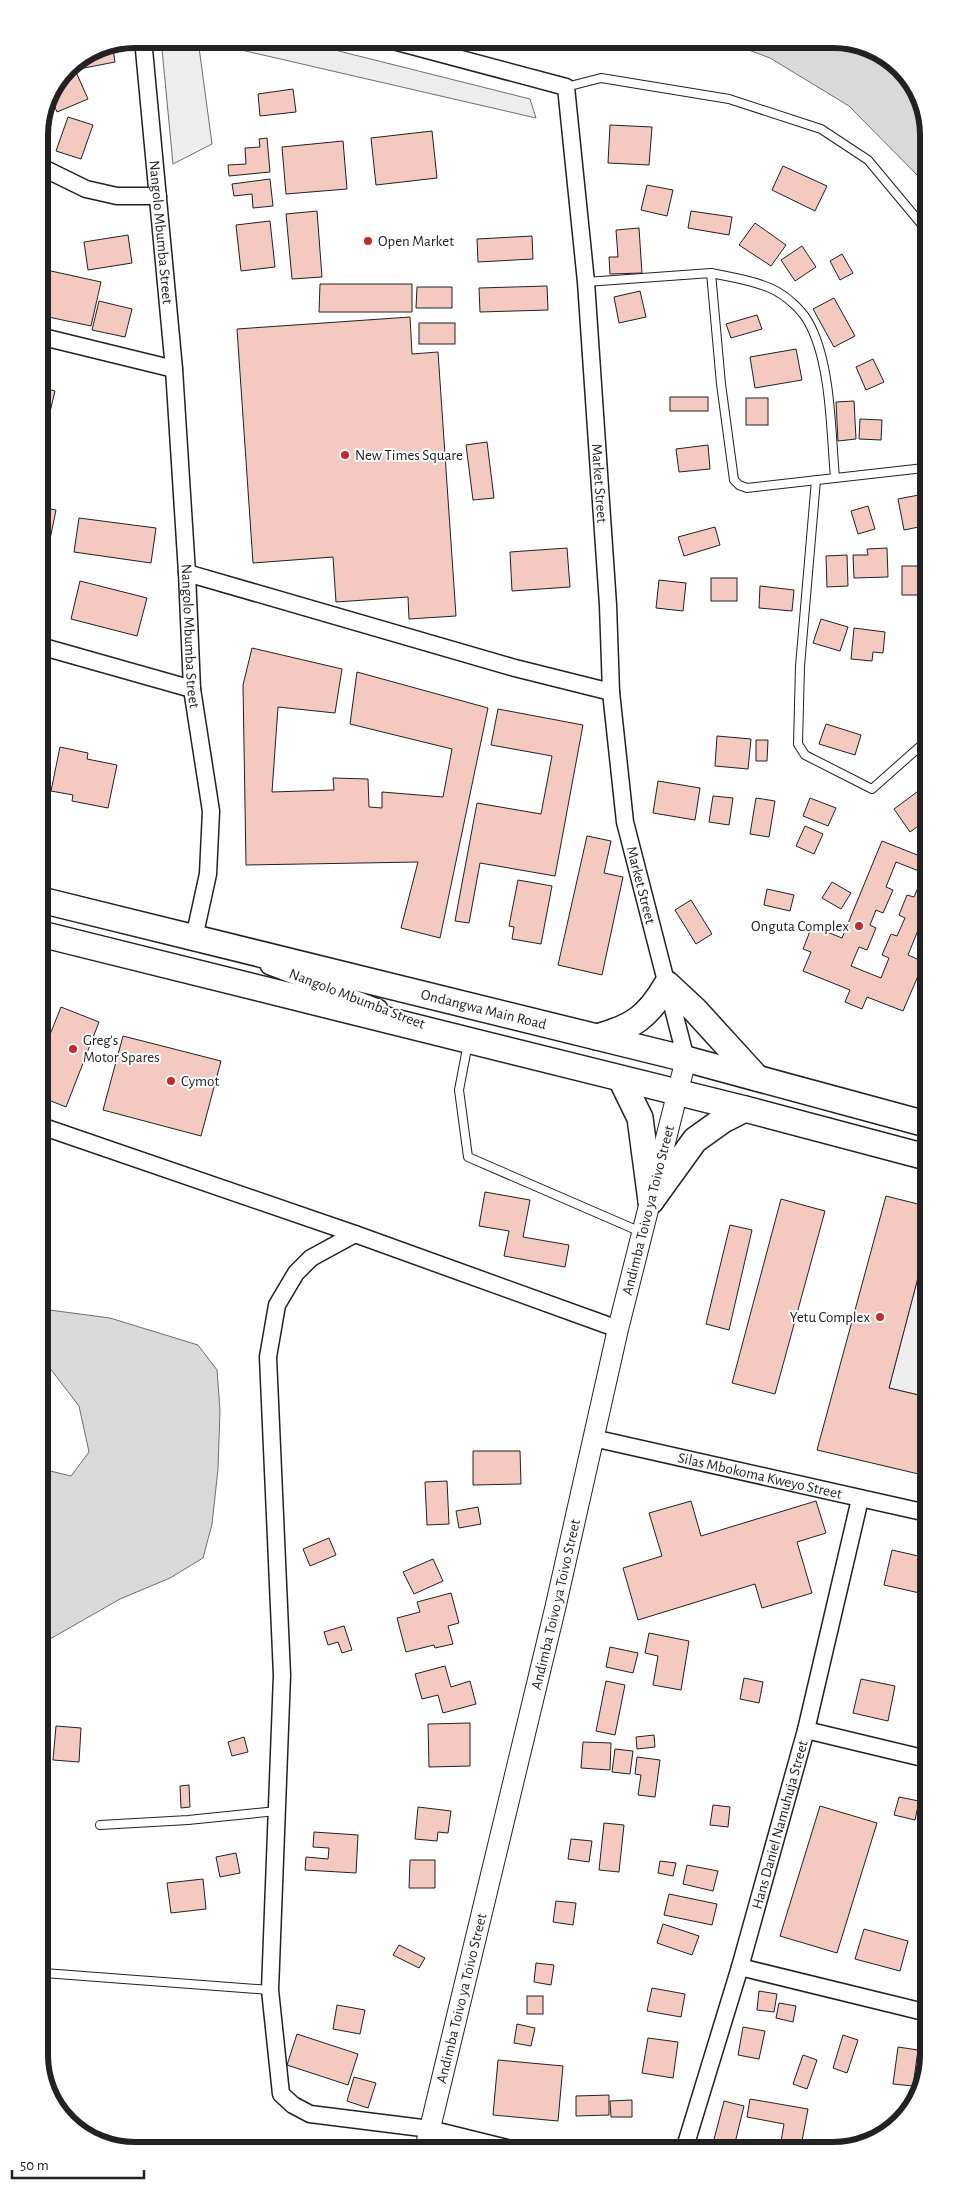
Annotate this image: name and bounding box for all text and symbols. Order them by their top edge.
street label: Nangolo Mbumba Street [147,160,175,305]
place label: Open Market [378,234,454,249]
marker: Open Market [362,235,374,247]
street label: Market Street [590,443,610,524]
place label: New Times Square [355,448,463,463]
marker: New Times Square [339,449,351,461]
street label: Nangolo Mbumba Street [179,563,202,709]
street label: Market Street [624,845,658,926]
place label: Onguta Complex [751,919,849,934]
marker: Onguta Complex [853,920,865,932]
street label: Nangolo Mbumba Street [287,966,427,1032]
street label: Ondangwa Main Road [420,986,548,1032]
place label: Greg's Motor Spares [83,1033,160,1065]
marker: Greg's Motor Spares [67,1043,79,1055]
place label: Cymot [181,1074,219,1089]
marker: Cymot [165,1075,177,1087]
street label: Andimba Toivo ya Toivo Street [619,1123,677,1297]
place label: Yetu Complex [790,1310,870,1325]
marker: Yetu Complex [874,1311,886,1323]
street label: Silas Mbokoma Kweyo Street [676,1450,844,1501]
street label: Andimba Toivo ya Toivo Street [528,1518,583,1691]
street label: Hans Daniel Namuhuja Street [749,1739,810,1911]
street label: Andimba Toivo ya Toivo Street [434,1911,489,2085]
scale bar [12,2148,145,2180]
text: 50 m [20,2158,49,2173]

